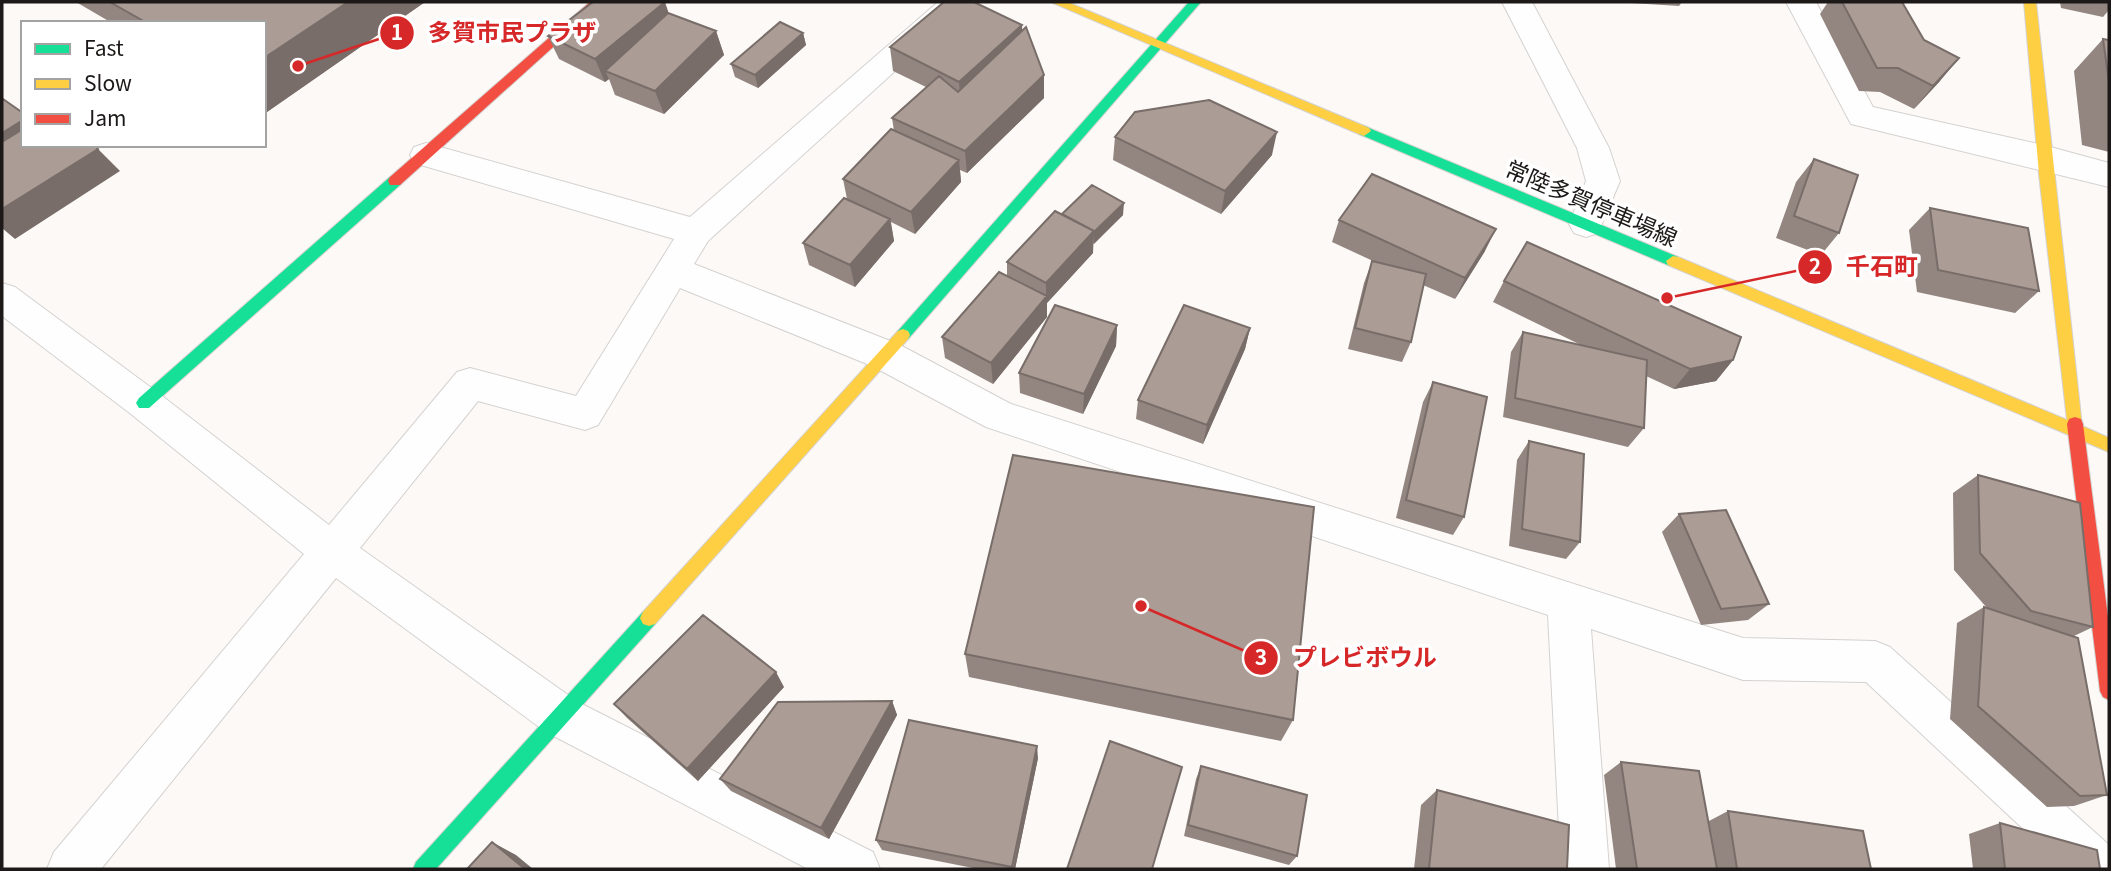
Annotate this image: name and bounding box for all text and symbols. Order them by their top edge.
callout: 多賀市民プラザ [379,10,610,55]
text: 多賀市民プラザ [428,13,596,48]
text: 1 [391,16,403,46]
legend [21,21,266,147]
text: Fast [84,32,124,62]
text: Slow [84,67,132,97]
text: Jam [84,102,127,132]
street label: 常陸多賀停車場線 [1501,150,1683,254]
callout: 千石町 [1797,244,1932,289]
text: 千石町 [1846,247,1918,282]
text: 2 [1809,250,1821,280]
callout: プレビボウル [1244,635,1451,680]
text: プレビボウル [1293,638,1437,673]
text: 3 [1255,641,1267,671]

